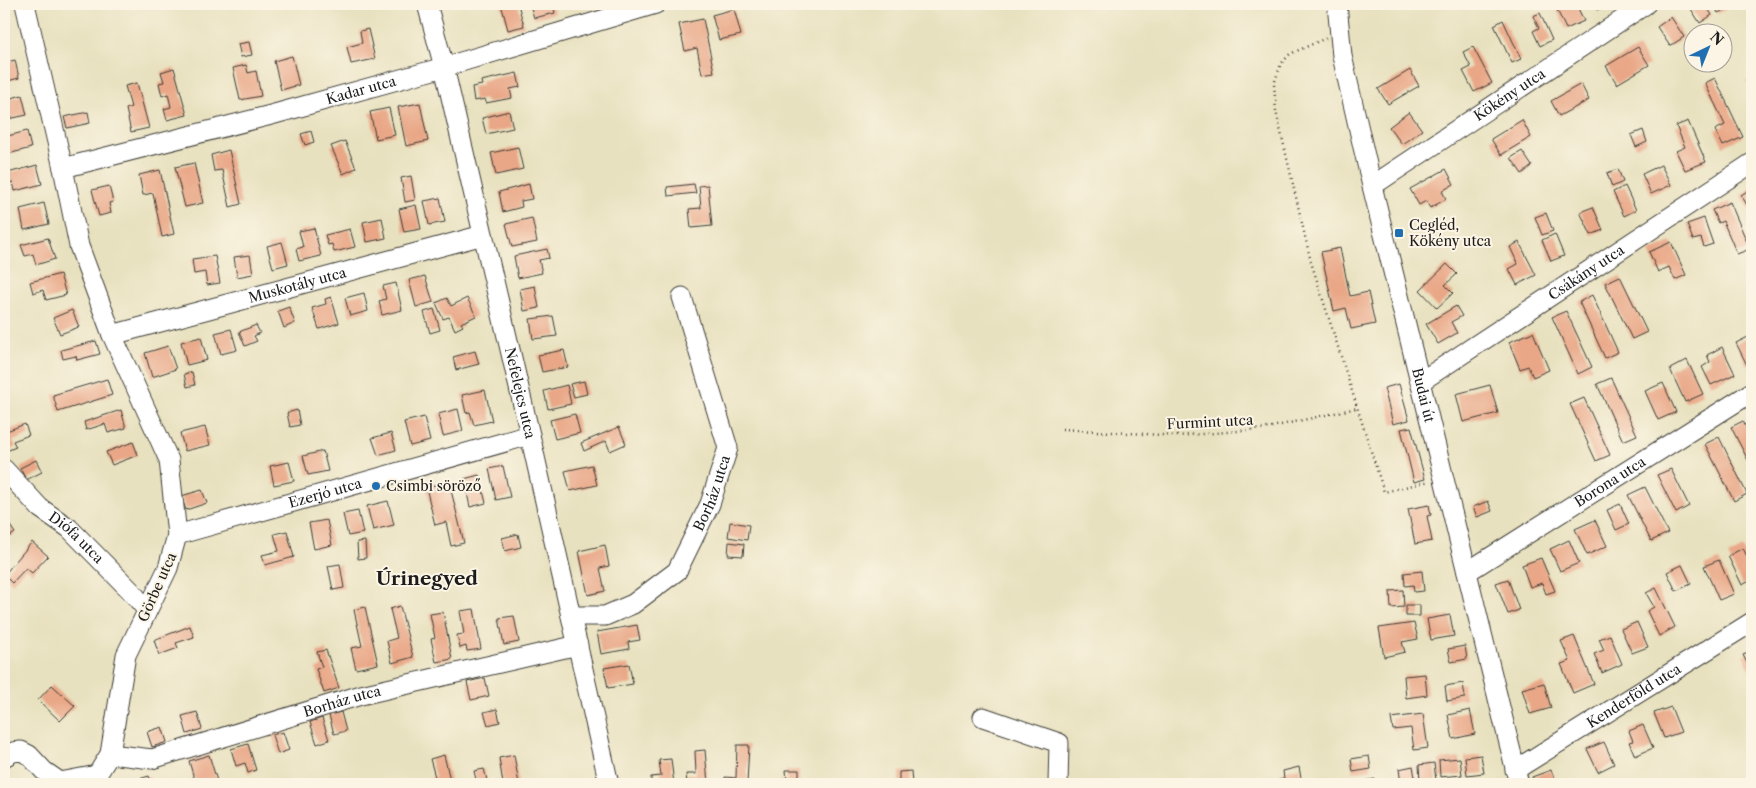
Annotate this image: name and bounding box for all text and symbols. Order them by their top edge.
north arrow [1684,22,1734,72]
text: N [1706,28,1727,49]
street label: Kökény utca [1470,64,1549,125]
street label: Kadar utca [324,72,399,108]
place label: Cegléd, Kökény utca [1409,216,1492,250]
marker: Cegléd, Kökény utca [1393,227,1405,239]
street label: Csákány utca [1545,241,1628,304]
street label: Muskotály utca [246,263,349,307]
street label: Nefelejcs utca [501,345,540,441]
street label: Budai út [1408,366,1439,424]
street label: Furmint utca [1166,411,1254,433]
street label: Borház utca [689,452,734,534]
street label: Borona utca [1571,452,1649,511]
street label: Ezerjó utca [287,474,364,512]
place label: Csimbi söröző [386,477,481,495]
marker: Csimbi söröző [370,480,382,492]
street label: Diófa utca [45,508,108,567]
street label: Görbe utca [134,549,181,625]
district label: Úrinegyed [376,567,478,590]
street label: Kenderföld utca [1583,659,1685,732]
street label: Borház utca [301,682,383,721]

